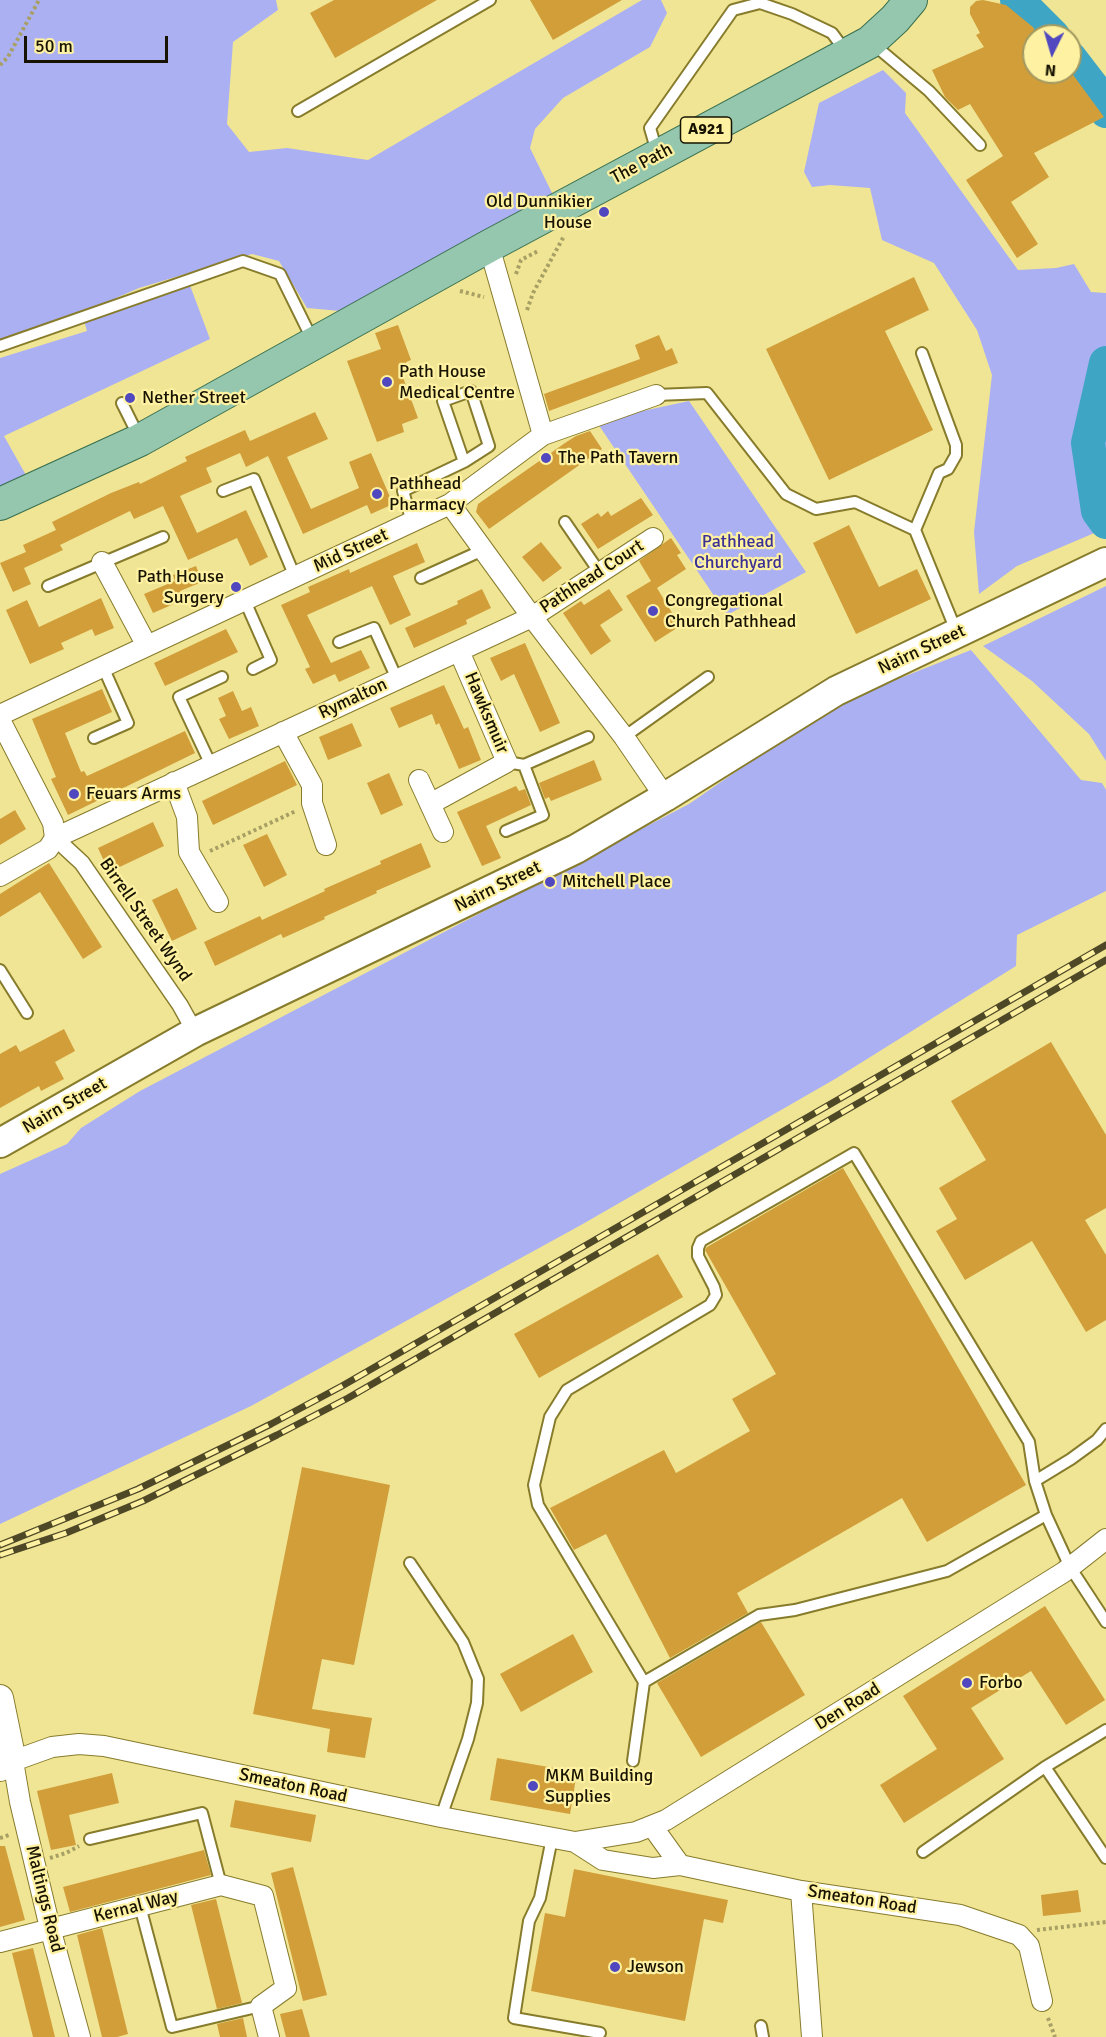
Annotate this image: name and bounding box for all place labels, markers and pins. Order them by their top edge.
place label: Old Dunnikier House [486,191,592,234]
marker: Old Dunnikier House [597,205,611,219]
place label: Path House Medical Centre [399,361,515,404]
marker: Path House Medical Centre [380,375,394,389]
place label: Nether Street [142,387,246,409]
marker: Nether Street [123,391,137,405]
place label: The Path Tavern [558,447,678,469]
marker: The Path Tavern [539,451,553,465]
place label: Pathhead Pharmacy [389,473,465,516]
marker: Pathhead Pharmacy [370,487,384,501]
place label: Path House Surgery [137,566,224,608]
marker: Path House Surgery [229,580,243,594]
place label: Congregational Church Pathhead [665,590,796,632]
marker: Congregational Church Pathhead [646,604,660,618]
place label: Feuars Arms [86,783,181,805]
marker: Feuars Arms [67,787,81,801]
place label: Mitchell Place [562,871,671,893]
marker: Mitchell Place [543,875,557,889]
place label: Forbo [979,1672,1023,1694]
marker: Forbo [960,1676,974,1690]
place label: MKM Building Supplies [545,1765,653,1808]
marker: MKM Building Supplies [526,1779,540,1793]
place label: Jewson [627,1956,684,1978]
marker: Jewson [608,1960,622,1974]

